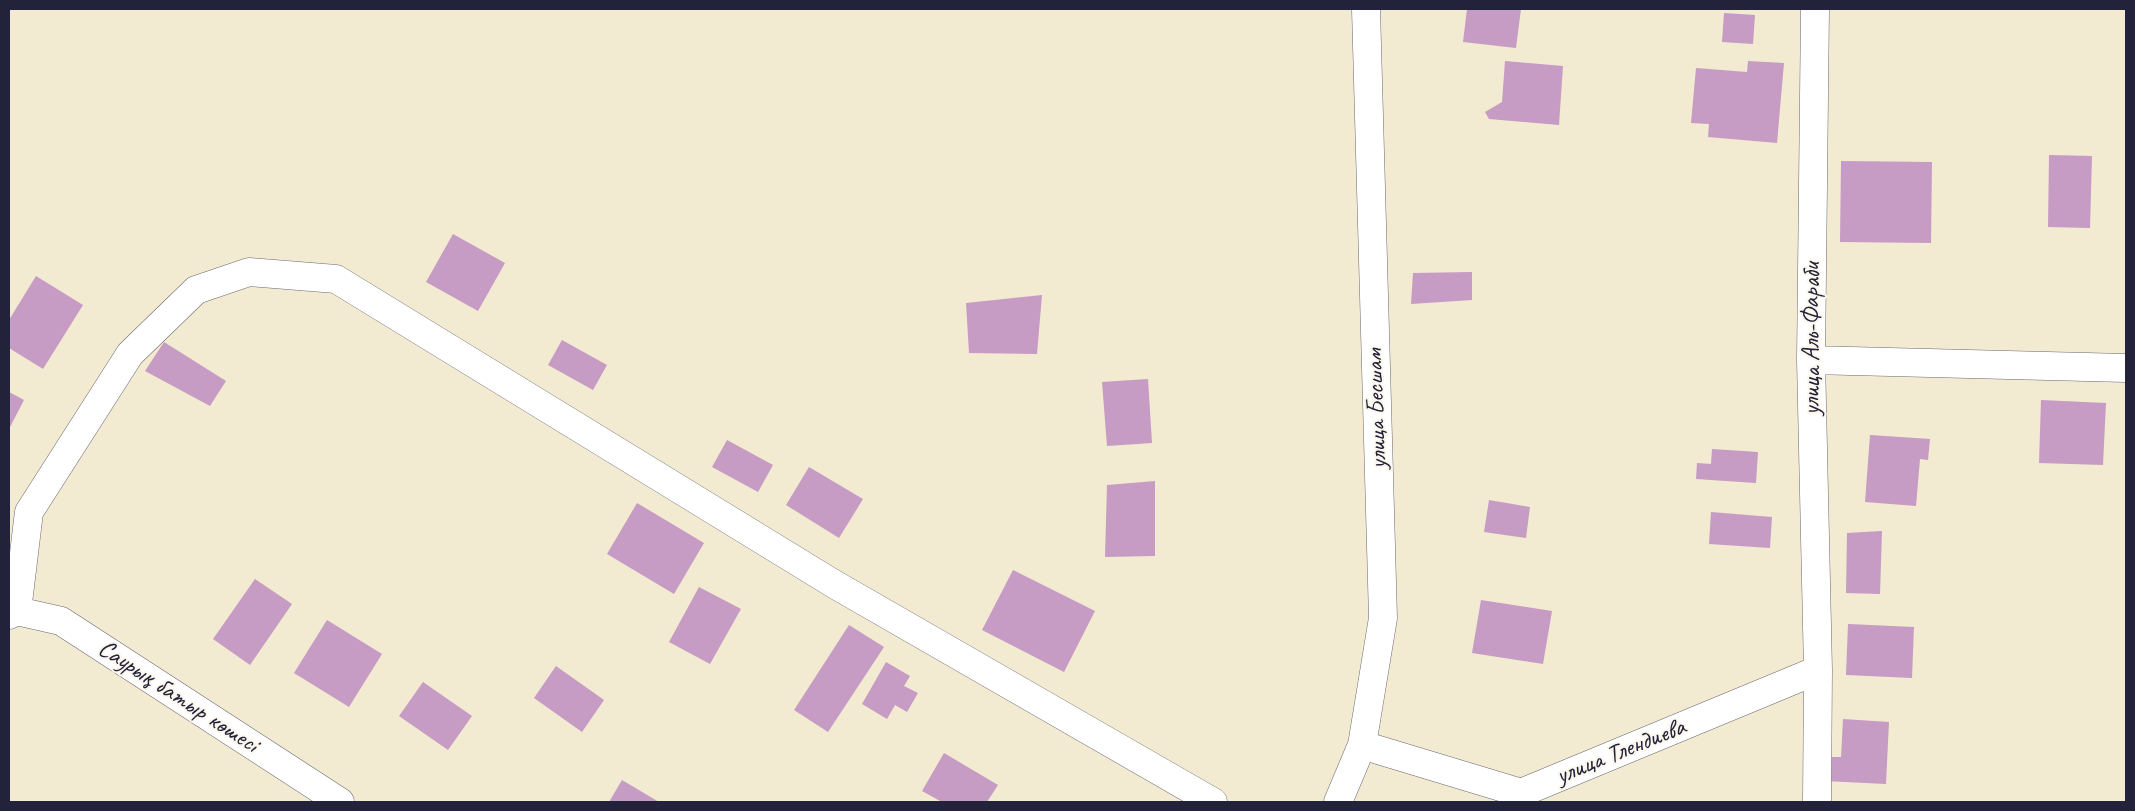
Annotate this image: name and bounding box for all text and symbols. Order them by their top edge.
street label: улица Аль-Фараби [1797,263,1827,415]
street label: улица Бесшам [1360,348,1394,470]
street label: Саурық батыр көшесі [92,634,264,760]
street label: улица Тлендиева [1552,712,1690,792]

